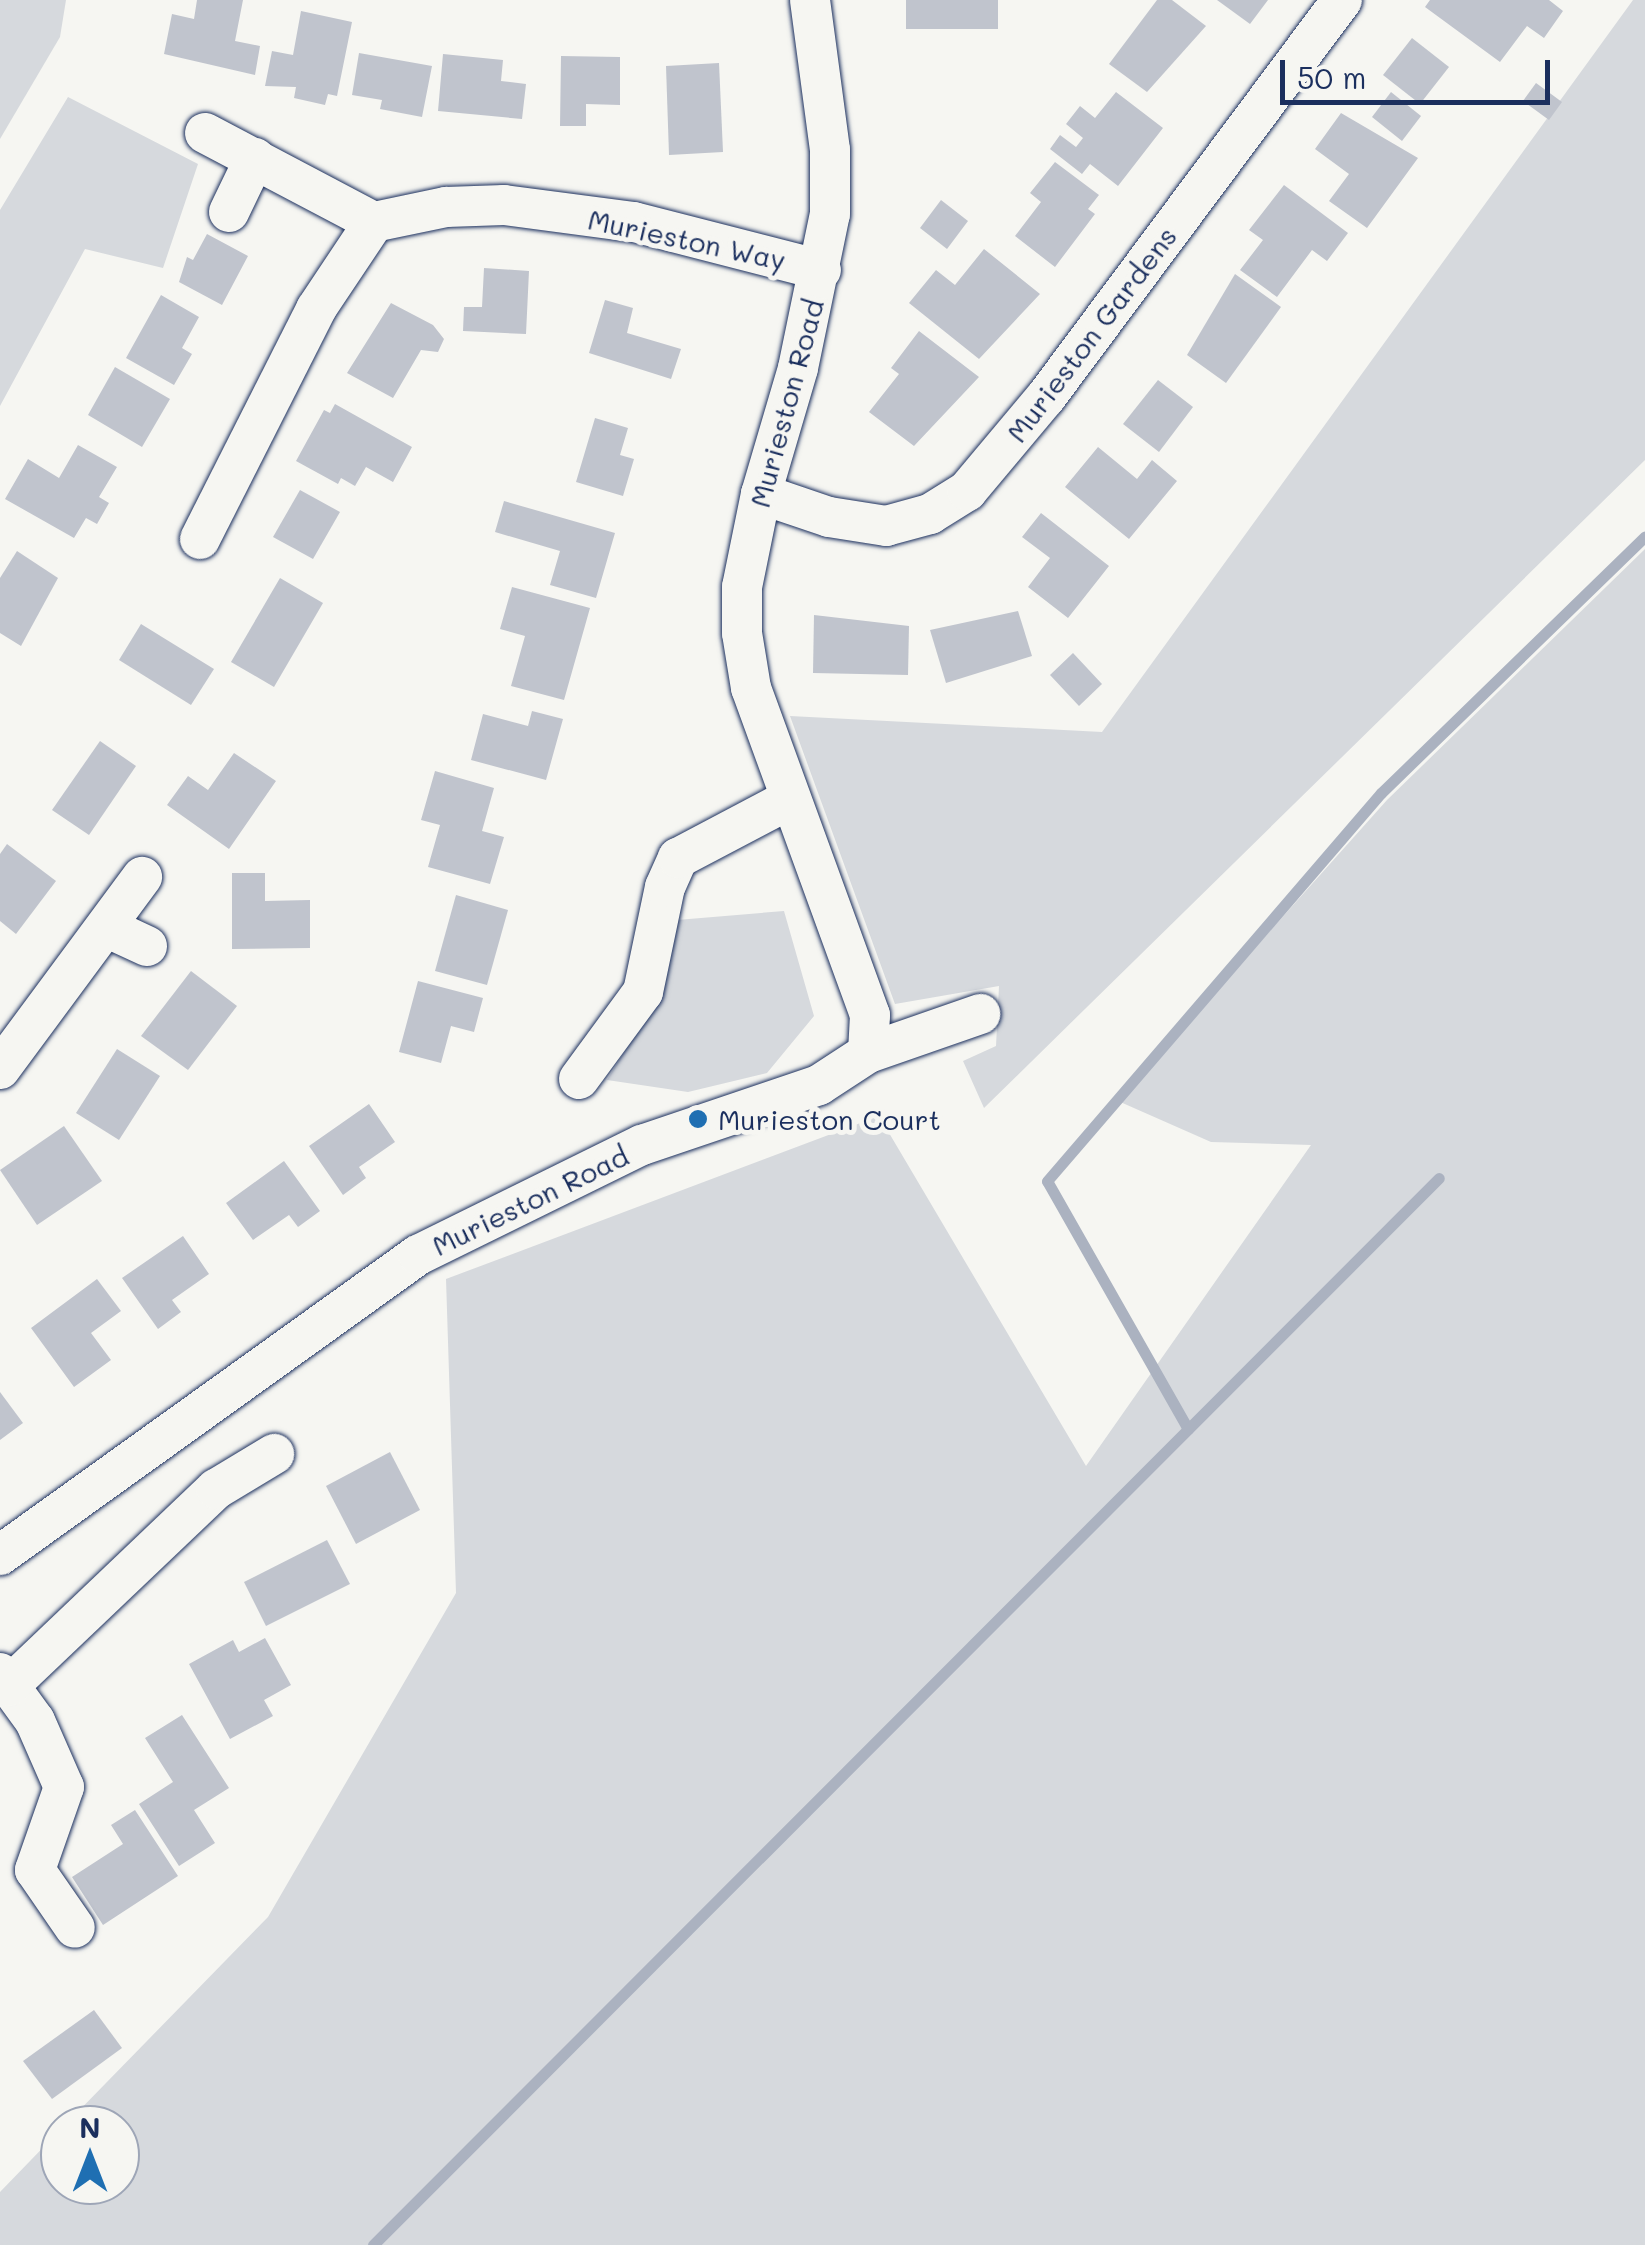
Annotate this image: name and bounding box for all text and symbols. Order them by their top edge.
scale bar [1285,40,1555,102]
text: 50 m [1297,57,1367,97]
street label: Murieston Way [585,202,789,276]
street label: Murieston Gardens [999,220,1183,448]
street label: Murieston Road [742,295,830,511]
place label: Murieston Court [718,1102,941,1136]
marker: Murieston Court [687,1108,709,1130]
street label: Murieston Road [426,1138,634,1262]
north arrow [40,2105,140,2205]
text: N [79,2109,101,2145]

